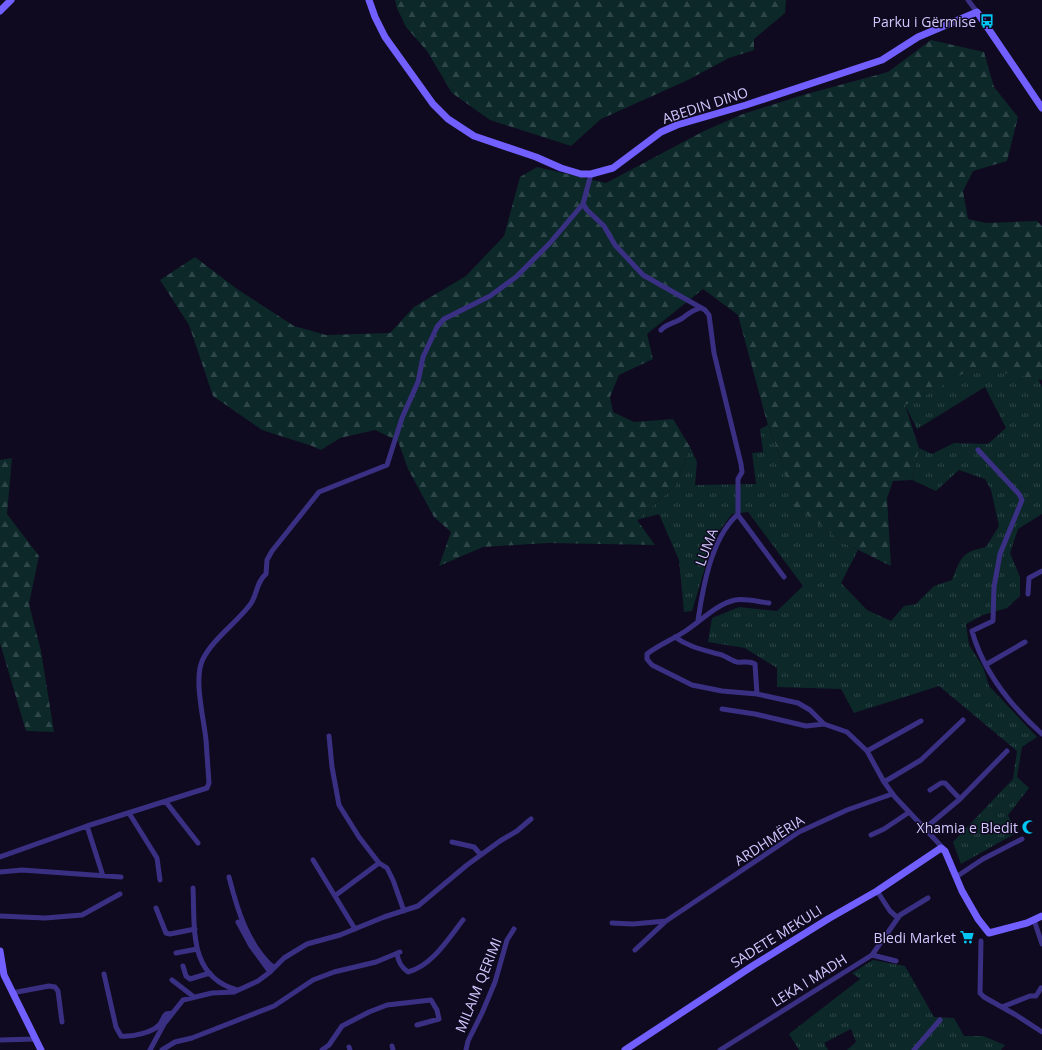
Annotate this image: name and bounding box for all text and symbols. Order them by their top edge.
place label: Parku i Gërmise [873,12,976,31]
bus stop icon: Parku i Gërmise [979,13,995,29]
street label: ABEDIN DINO [660,82,751,128]
street label: LUMA [690,525,722,569]
street label: ARDHMËRIA [730,810,808,870]
place label: Xhamia e Bledit [917,818,1018,837]
mosque icon: Xhamia e Bledit [1021,819,1037,835]
street label: SADETE MEKULI [727,900,825,972]
place label: Bledi Market [874,928,956,947]
supermarket icon: Bledi Market [959,929,975,945]
street label: MILAIM QERIMI [450,935,506,1035]
street label: LEKA I MADH [768,949,850,1011]

